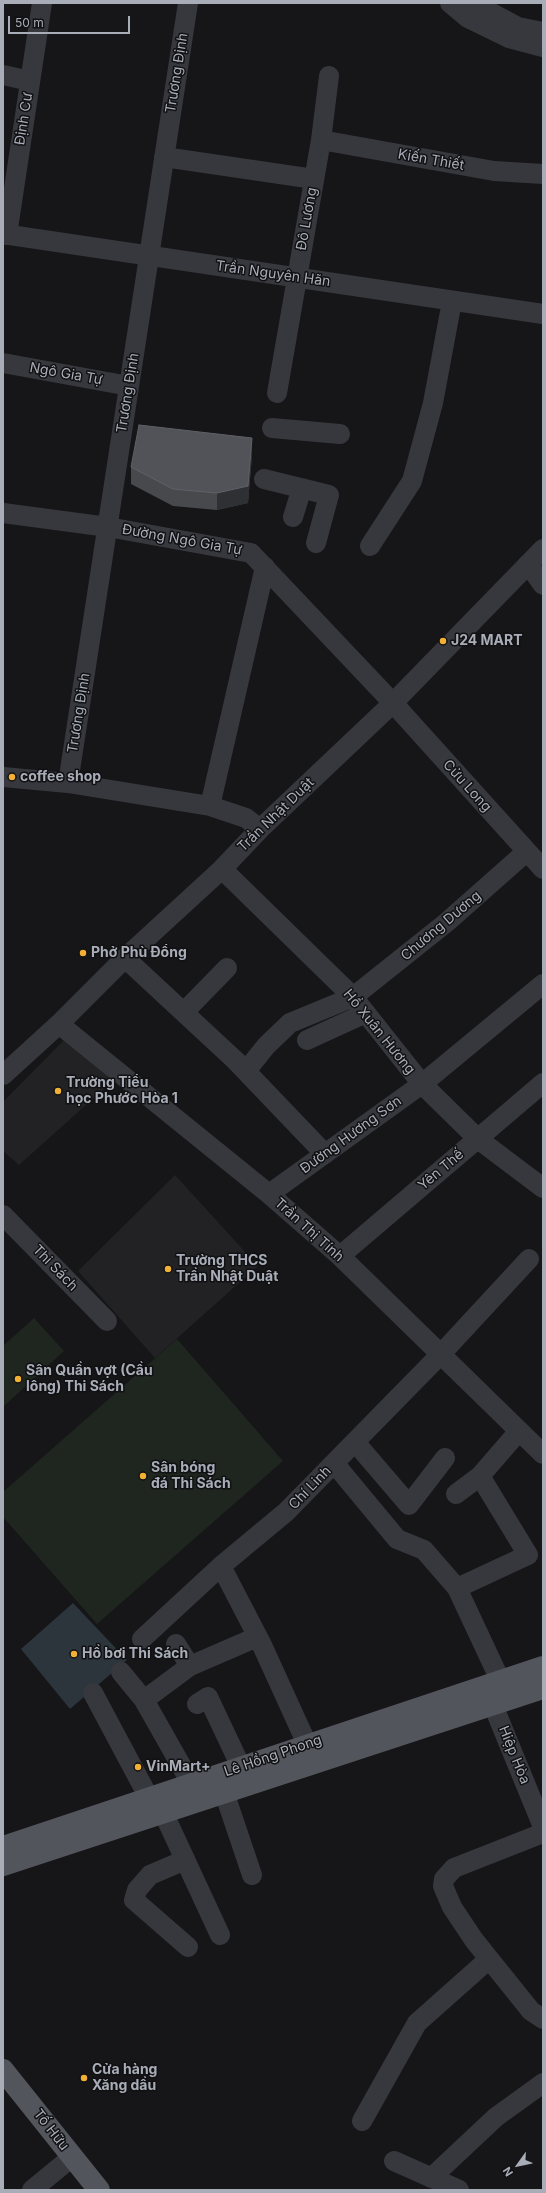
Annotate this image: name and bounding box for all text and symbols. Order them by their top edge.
scale bar [10,8,132,34]
text: 50 m [15,15,44,30]
street label: Trương Định [162,32,192,114]
street label: Định Cư [12,92,36,146]
street label: Kiến Thiết [397,146,465,174]
street label: Đô Lương [293,186,321,252]
street label: Trần Nguyên Hãn [215,258,331,290]
street label: Trương Định [113,352,143,434]
street label: Ngô Gia Tự [28,359,104,389]
street label: Đường Ngô Gia Tự [121,521,243,559]
place label: J24 MART [451,633,523,649]
marker: J24 MART [438,636,448,646]
street label: Trương Định [64,672,94,754]
street label: Cửu Long [439,756,495,816]
place label: coffee shop [20,769,101,785]
marker: coffee shop [7,772,17,782]
street label: Trần Nhật Duật [234,774,318,856]
street label: Chương Dương [398,888,484,964]
place label: Phở Phù Đổng [91,945,187,961]
marker: Phở Phù Đổng [78,948,88,958]
street label: Hồ Xuân Hương [340,986,418,1078]
place label: Trường Tiểu học Phước Hòa 1 [66,1075,178,1108]
marker: Trường Tiểu học Phước Hòa 1 [53,1086,63,1096]
street label: Đường Hương Sơn [297,1093,405,1177]
street label: Yên Thế [415,1146,467,1194]
street label: Trần Thị Tính [271,1195,347,1265]
street label: Thi Sách [29,1241,81,1295]
place label: Trường THCS Trần Nhật Duật [176,1253,278,1286]
marker: Trường THCS Trần Nhật Duật [163,1264,173,1274]
place label: Sân Quần vợt (Cầu lông) Thi Sách [26,1363,153,1396]
marker: Sân Quần vợt (Cầu lông) Thi Sách [13,1374,23,1384]
place label: Sân bóng đá Thi Sách [151,1460,231,1492]
street label: Chí Linh [285,1463,335,1513]
marker: Sân bóng đá Thi Sách [138,1471,148,1481]
place label: Hồ bơi Thi Sách [82,1646,188,1662]
marker: Hồ bơi Thi Sách [69,1649,79,1659]
street label: Hiệp Hòa [495,1723,533,1787]
street label: Lê Hồng Phong [222,1731,324,1781]
place label: VinMart+ [146,1759,211,1775]
marker: VinMart+ [133,1762,143,1772]
place label: Cửa hàng Xăng dầu [92,2062,157,2094]
marker: Cửa hàng Xăng dầu [79,2073,89,2083]
street label: Tố Hữu [30,2106,72,2154]
north arrow [498,2145,538,2185]
text: N [500,2164,516,2179]

